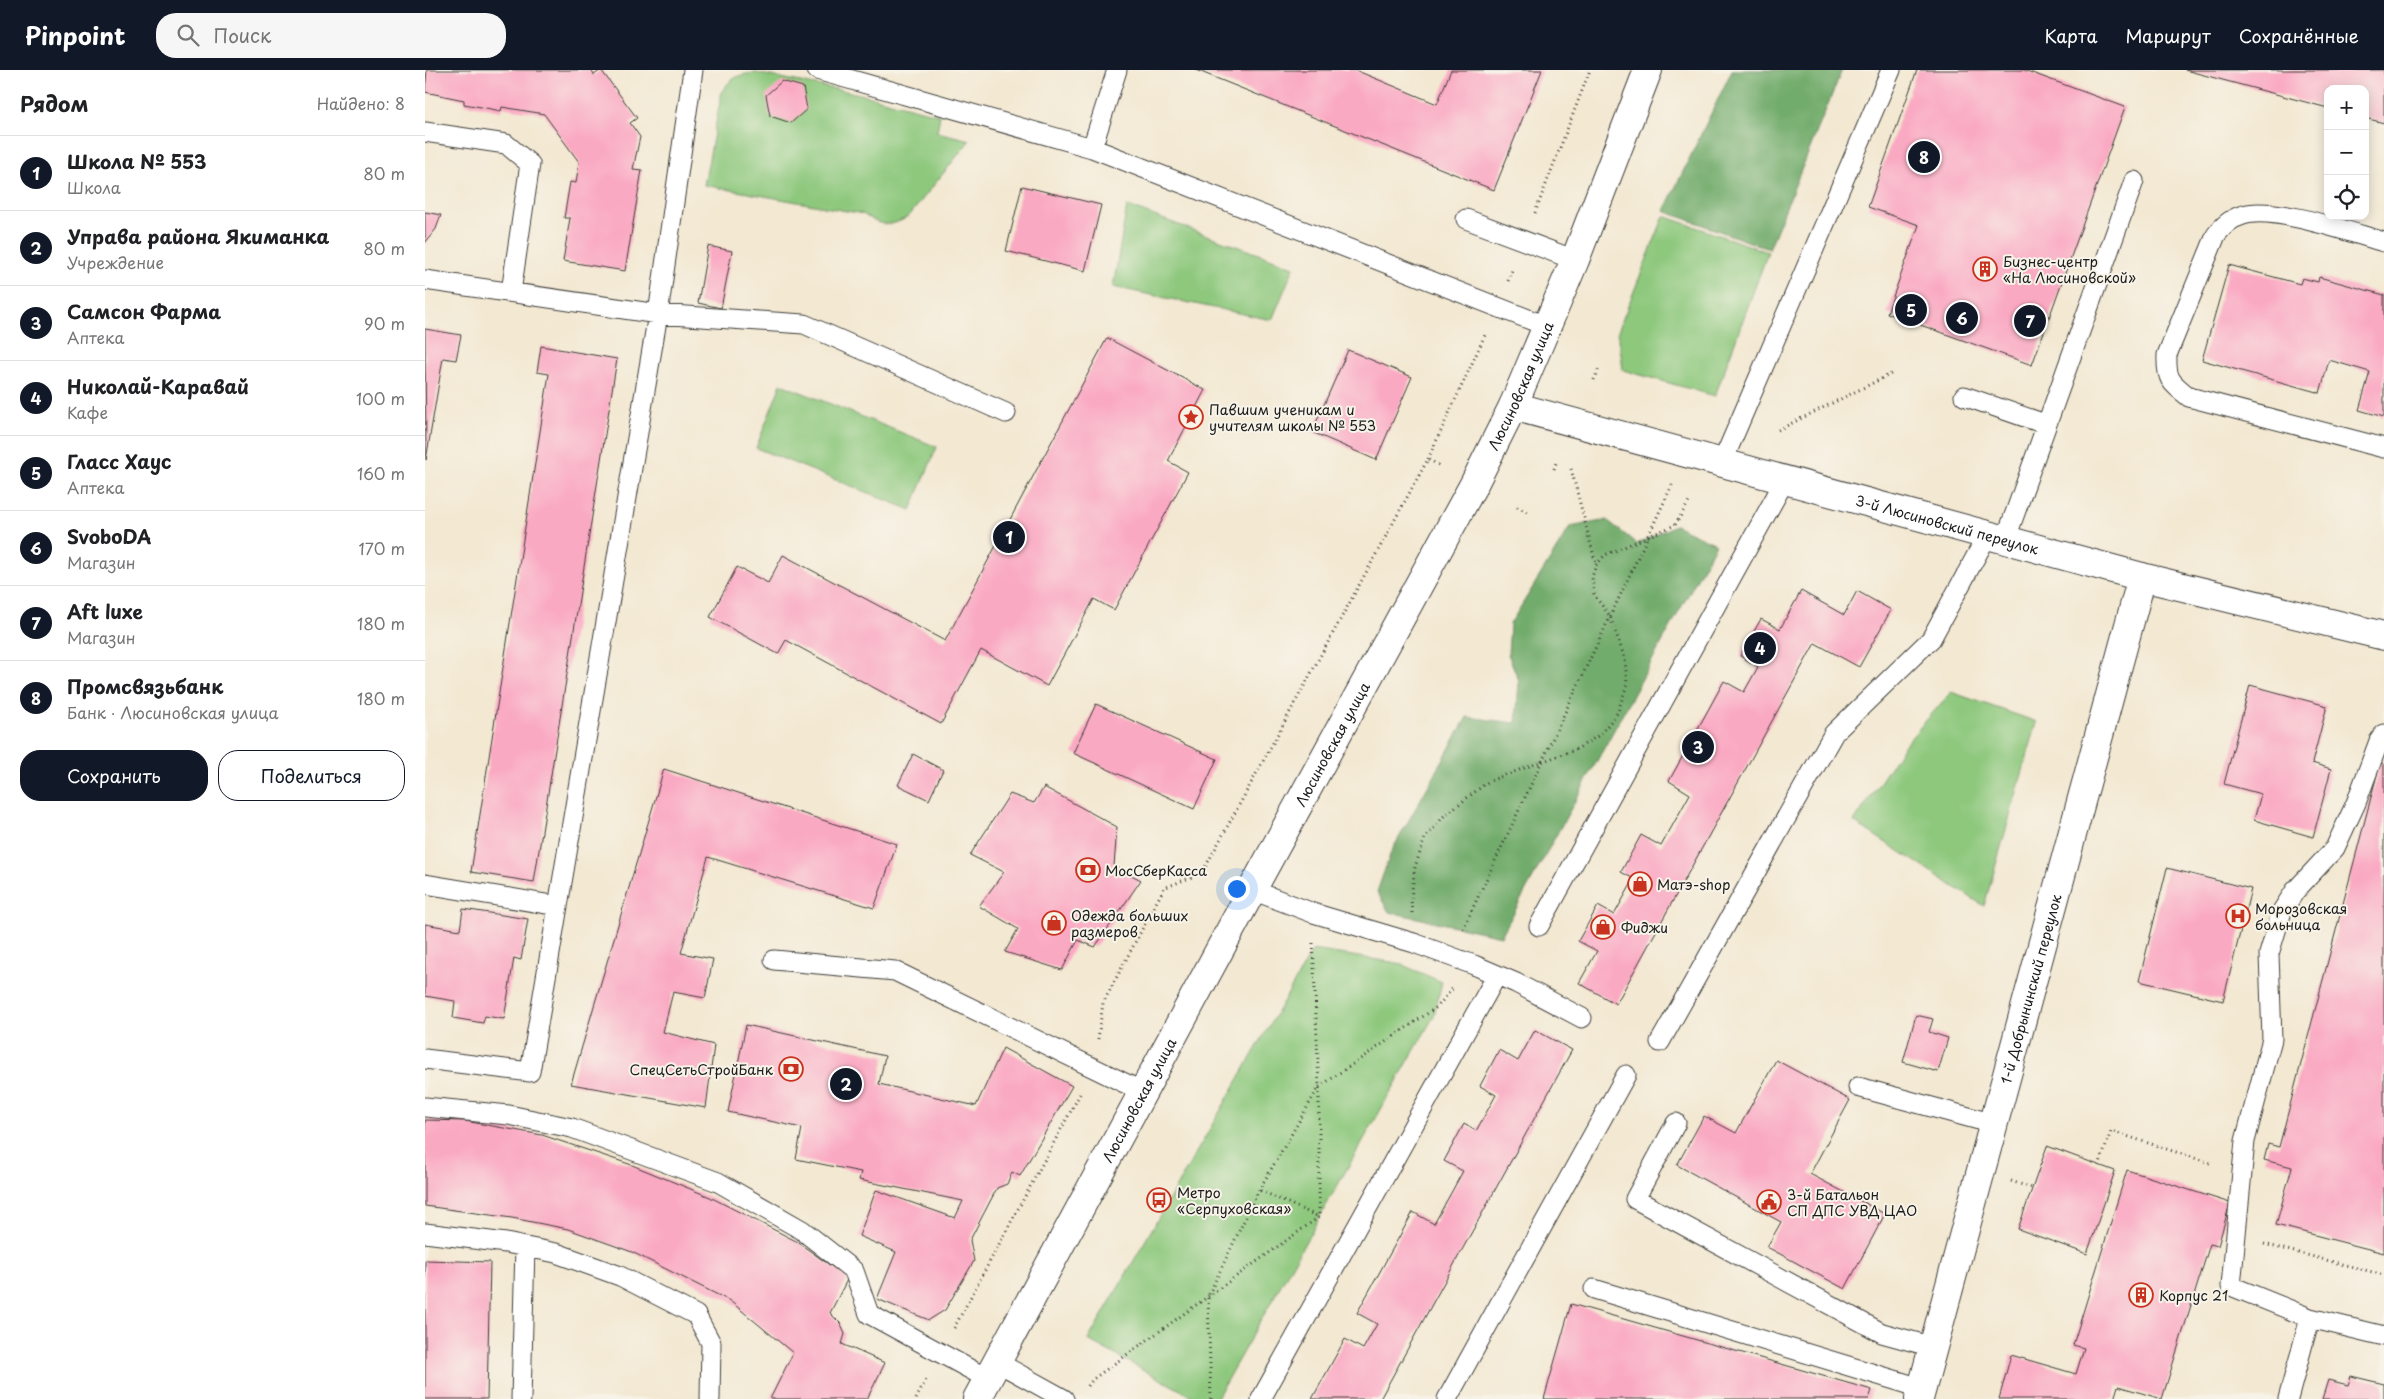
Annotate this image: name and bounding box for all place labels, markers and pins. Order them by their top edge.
pin: 8 [1908,138,1940,176]
place label: Бизнес-центр «На Люсиновской» [2003,251,2136,288]
building icon: Бизнес-центр «На Люсиновской» [1972,256,1998,282]
pin: 5 [1895,291,1927,329]
pin: 6 [1946,299,1978,337]
pin: 7 [2014,302,2046,340]
place label: Павшим ученикам и учителям школы № 553 [1209,399,1376,436]
place icon: Павшим ученикам и учителям школы № 553 [1178,404,1204,430]
pin: 1 [993,518,1025,556]
pin: 4 [1744,629,1776,667]
pin: 3 [1682,728,1714,766]
bank icon: МосСберКасса [1075,857,1101,883]
place label: МосСберКасса [1105,860,1207,881]
shop icon: Матэ-shop [1627,871,1653,897]
place label: Матэ-shop [1657,874,1730,895]
place label: Морозовская больница [2255,898,2347,935]
hospital icon: Морозовская больница [2225,903,2251,929]
place label: Одежда больших размеров [1071,905,1188,942]
shop icon: Одежда больших размеров [1041,910,1067,936]
shop icon: Фиджи [1590,914,1616,940]
place label: Фиджи [1621,917,1668,938]
bank icon: СпецСетьСтройБанк [778,1056,804,1082]
place label: СпецСетьСтройБанк [630,1059,774,1080]
pin: 2 [830,1065,862,1103]
place label: Метро «Серпуховская» [1177,1182,1291,1219]
place label: 3-й Батальон СП ДПС УВД ЦАО [1787,1184,1917,1221]
bus stop icon: Метро «Серпуховская» [1146,1187,1172,1213]
public building icon: 3-й Батальон СП ДПС УВД ЦАО [1756,1189,1782,1215]
building icon: Корпус 21 [2128,1282,2154,1308]
place label: Корпус 21 [2159,1285,2228,1306]

